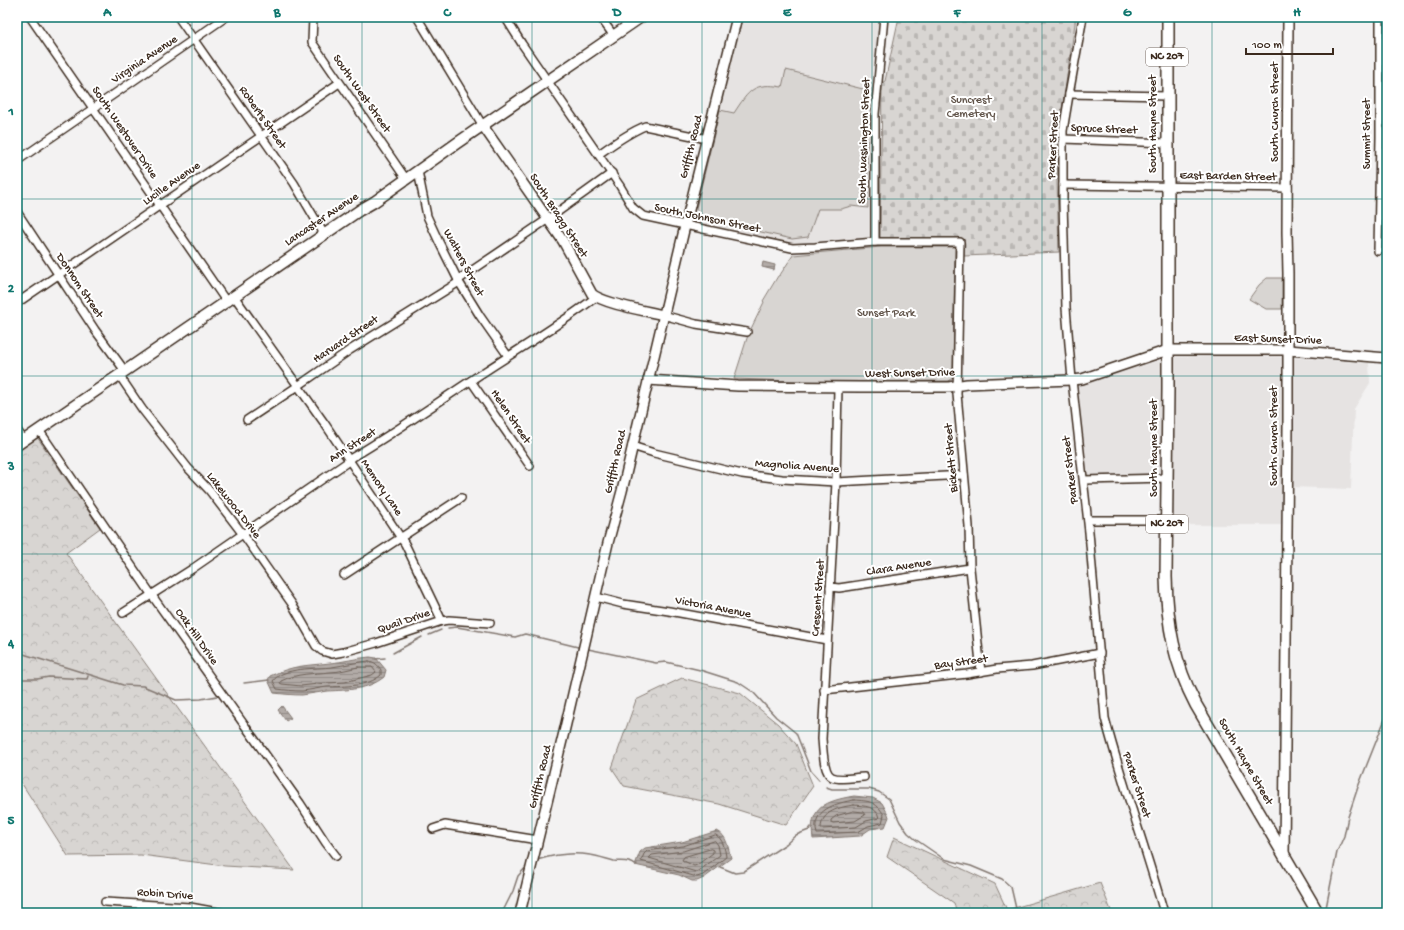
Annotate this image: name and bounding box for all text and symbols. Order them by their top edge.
text: A [102,6,112,21]
text: B [273,6,282,21]
text: C [442,6,452,21]
text: D [612,6,622,21]
text: E [783,6,792,21]
text: F [953,6,962,21]
text: G [1123,6,1132,21]
text: H [1293,6,1301,21]
scale bar [1246,30,1333,56]
street label: Virginia Avenue [108,32,181,88]
text: 100 m [1251,39,1282,53]
road number: NC 207 [1146,48,1188,66]
street label: South West Street [329,52,394,137]
street label: South Church Street [1269,61,1283,162]
street label: South Hayne Street [1147,74,1161,173]
street label: South Washington Street [856,77,874,204]
street label: South Westover Drive [88,84,161,182]
street label: Roberts Street [235,84,289,153]
park label: Suncrest Cemetery [947,94,995,122]
street label: Summit Street [1361,98,1375,169]
text: 1 [7,105,14,120]
street label: Parker Street [1045,110,1063,180]
street label: Griffith Road [677,113,707,180]
street label: Spruce Street [1071,122,1139,138]
street label: Lucille Avenue [140,159,204,209]
street label: East Barden Street [1179,169,1278,185]
street label: South Bragg Street [526,171,591,261]
street label: Lancaster Avenue [282,190,362,250]
street label: South Johnson Street [653,201,762,237]
street label: Walters Street [439,227,487,300]
street label: Donnom Street [52,250,106,322]
text: 2 [8,282,15,297]
park label: Sunset Park [857,307,917,321]
street label: Harvard Street [311,312,382,367]
street label: East Sunset Drive [1234,331,1323,349]
street label: West Sunset Drive [865,366,956,382]
street label: South Church Street [1268,385,1282,486]
street label: Helen Street [487,387,534,448]
street label: South Hayne Street [1148,398,1162,497]
street label: Bickett Street [942,422,962,494]
street label: Ann Street [327,425,380,466]
street label: Griffith Road [602,428,630,495]
street label: Parker Street [1060,434,1082,506]
street label: Memory Lane [357,457,405,520]
street label: Magnolia Avenue [754,457,840,477]
text: 3 [7,460,15,475]
street label: Lakewood Drive [203,470,264,543]
road number: NC 207 [1146,515,1188,533]
street label: Clara Avenue [865,556,933,580]
street label: Crescent Street [809,558,829,637]
street label: Victoria Avenue [673,594,753,622]
street label: Oak Hill Drive [171,606,221,669]
street label: Quail Drive [376,606,433,638]
text: 4 [7,637,15,652]
street label: Bay Street [933,652,990,674]
street label: South Hayne Street [1214,716,1276,809]
street label: Griffith Road [526,743,556,810]
street label: Parker Street [1119,749,1154,821]
text: 5 [8,814,15,829]
street label: Robin Drive [137,886,194,904]

